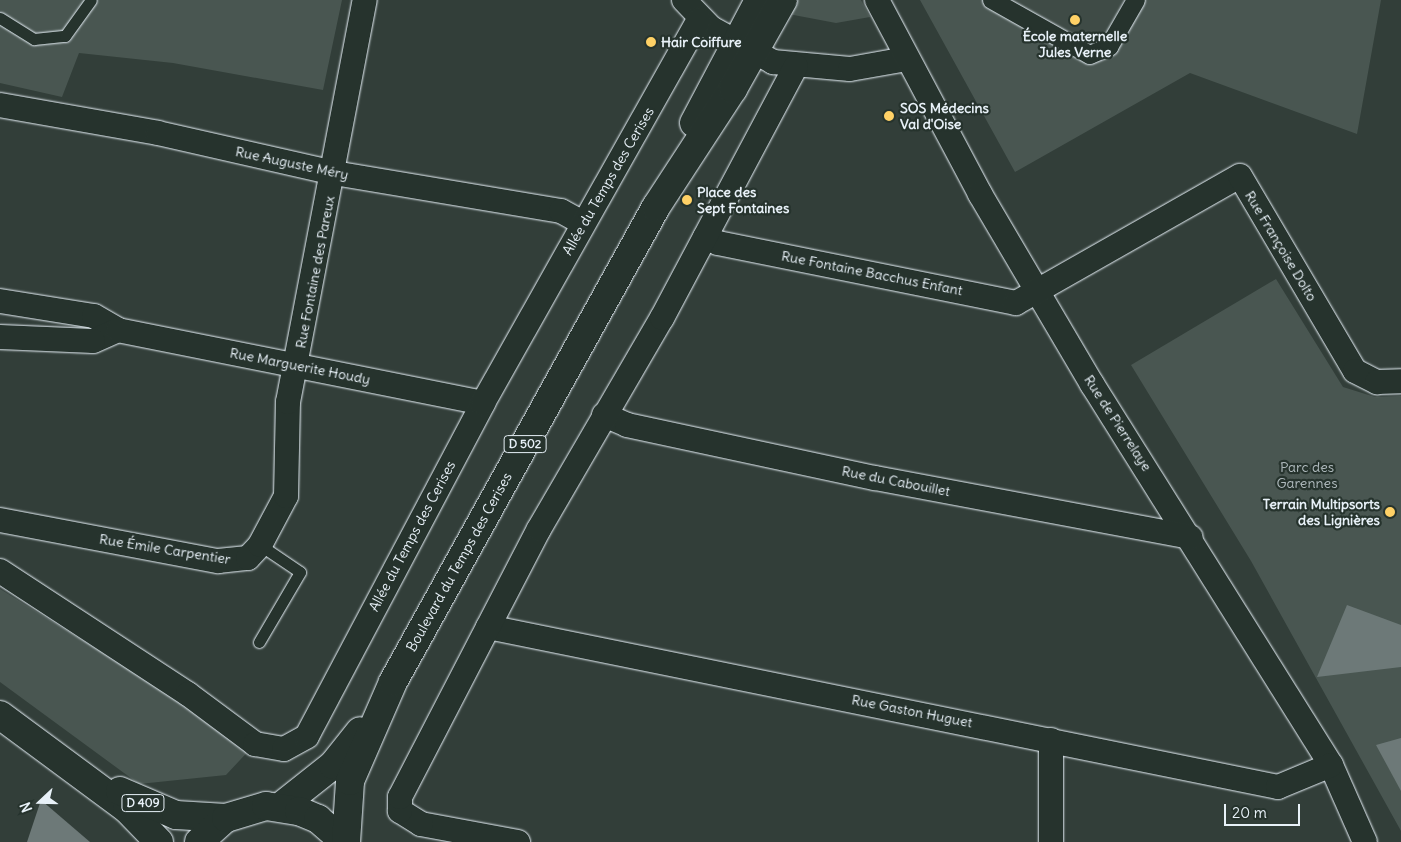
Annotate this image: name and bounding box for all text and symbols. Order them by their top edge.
marker: École maternelle Jules Verne [1069,14,1081,26]
place label: École maternelle Jules Verne [1023,28,1127,60]
place label: Hair Coiffure [661,34,741,50]
marker: Hair Coiffure [645,36,657,48]
place label: SOS Médecins Val d'Oise [900,100,989,132]
street label: Allée du Temps des Cerises [559,104,657,258]
marker: SOS Médecins Val d'Oise [882,109,896,123]
street label: Rue Auguste Méry [234,143,350,183]
place label: Place des Sept Fontaines [697,184,789,216]
street label: Rue Françoise Dolto [1241,188,1321,304]
street label: Rue Fontaine des Pareux [292,194,338,350]
marker: Place des Sept Fontaines [681,194,693,206]
street label: Rue Fontaine Bacchus Enfant [780,247,964,299]
street label: Rue Marguerite Houdy [228,344,372,388]
street label: Rue de Pierrelaye [1081,372,1155,474]
road number: D 502 [502,434,548,454]
street label: Allée du Temps des Cerises [365,458,459,614]
park label: Parc des Garennes [1276,459,1338,492]
street label: Rue du Cabouillet [840,462,952,500]
street label: Boulevard du Temps des Cerises [403,469,515,655]
place label: Terrain Multipsorts des Lignières [1263,496,1380,528]
marker: Terrain Multipsorts des Lignières [1384,506,1396,518]
street label: Rue Émile Carpentier [98,530,232,568]
street label: Rue Gaston Huguet [850,691,974,731]
north arrow [15,777,65,827]
road number: D 409 [120,794,166,812]
scale bar [1226,794,1302,826]
text: N [16,800,36,815]
text: 20 m [1232,803,1267,822]

